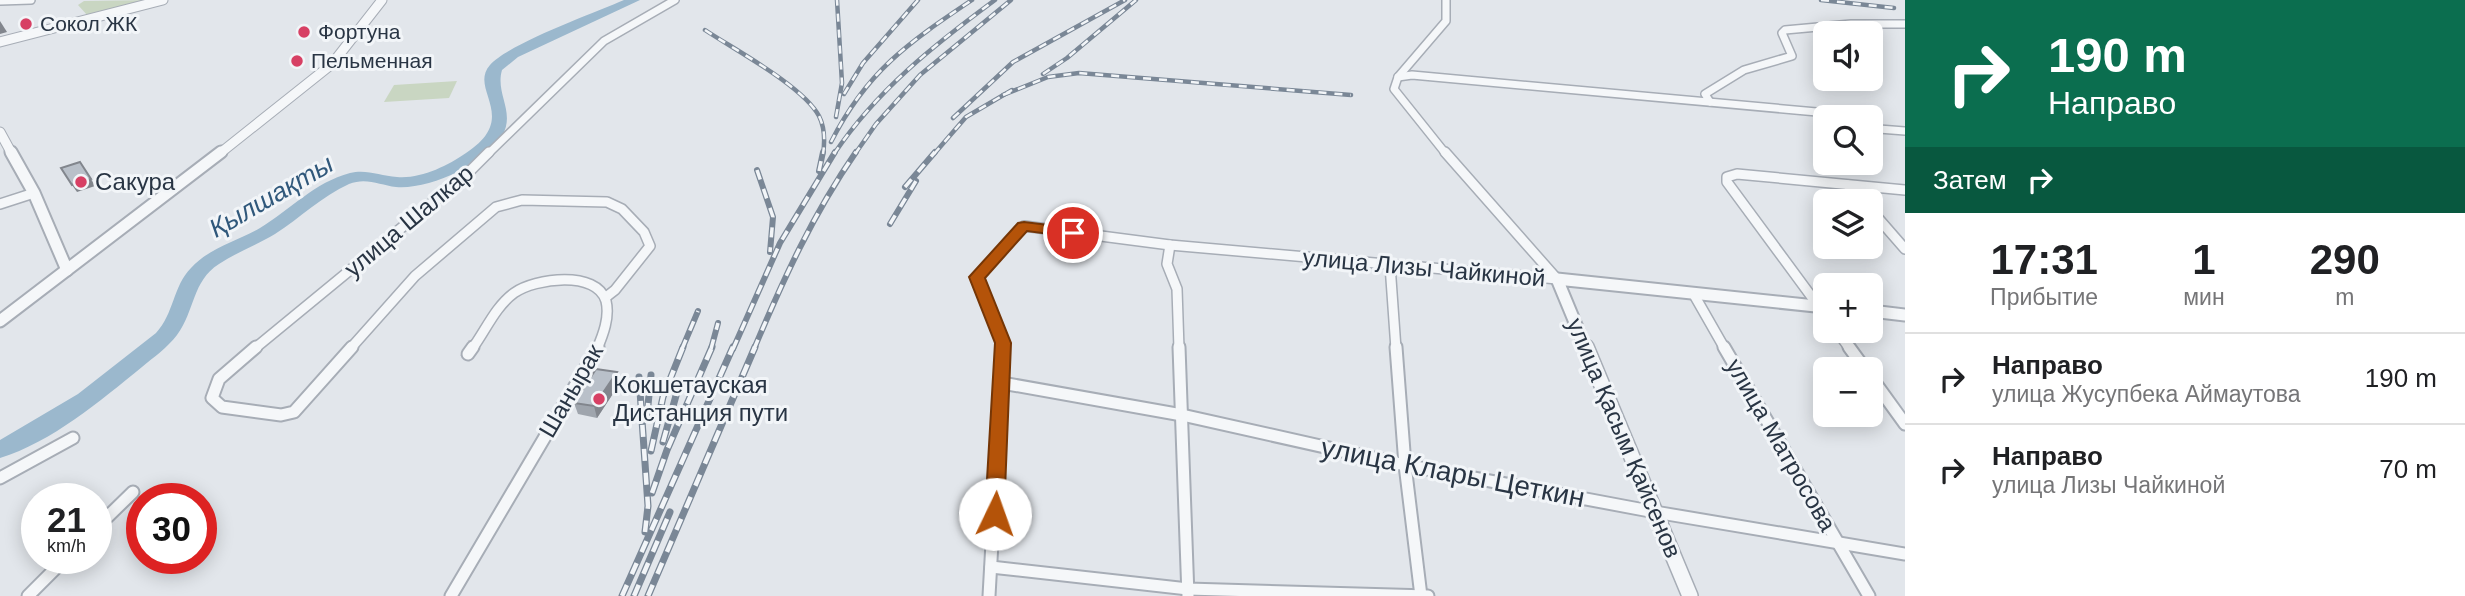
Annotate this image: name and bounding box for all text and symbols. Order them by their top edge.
place label: Сокол ЖК [40,12,138,35]
marker: Сокол ЖК [18,16,34,32]
place label: Фортуна [318,20,401,43]
map controls [1813,21,1883,427]
button: sound [1813,21,1883,91]
marker: Фортуна [296,24,312,40]
icon: right [1933,28,2024,119]
text: 190 m [2048,28,2187,82]
place label: Пельменная [311,49,433,72]
marker: Пельменная [289,53,305,69]
text: Направо [2048,85,2176,121]
button: search [1813,105,1883,175]
water label: Қылшақты [204,148,338,244]
street label: улица Шалкар [339,159,479,282]
icon: right [2021,161,2059,199]
text: Затем [1933,165,2007,195]
place label: Сакура [95,168,176,195]
marker: Сакура [73,174,89,190]
button: layers [1813,189,1883,259]
pin [1043,203,1103,263]
icon: arrive [1054,214,1092,252]
text: 17:31 [1990,236,2098,283]
text: 1 [2192,236,2216,283]
text: 290 [2310,236,2380,283]
street label: улица Лизы Чайкиной [1302,243,1546,292]
button: + [1813,273,1883,343]
text: Прибытие [1990,284,2098,310]
text: мин [2183,284,2225,310]
text: m [2335,284,2354,310]
street label: улица Қасым Қайсенов [1562,314,1687,562]
street label: Шанырак [533,339,608,442]
text: Направо [1992,350,2103,380]
street label: улица Матросова [1721,354,1842,536]
button: − [1813,357,1883,427]
icon: right [1933,360,1971,398]
text: 190 m [2365,363,2437,393]
place label: Кокшетауская Дистанция пути [613,371,788,426]
text: улица Жусупбека Аймаутова [1992,381,2301,407]
marker: Кокшетауская Дистанция пути [591,391,607,407]
street label: улица Клары Цеткин [1318,432,1587,513]
text: Направо [1992,441,2103,471]
icon: right [1933,451,1971,489]
text: 70 m [2379,454,2437,484]
text: улица Лизы Чайкиной [1992,472,2225,498]
position arrow [958,477,1032,551]
speed limit sign: 30 [126,483,217,574]
text: 21 [47,500,86,539]
text: km/h [47,536,86,556]

